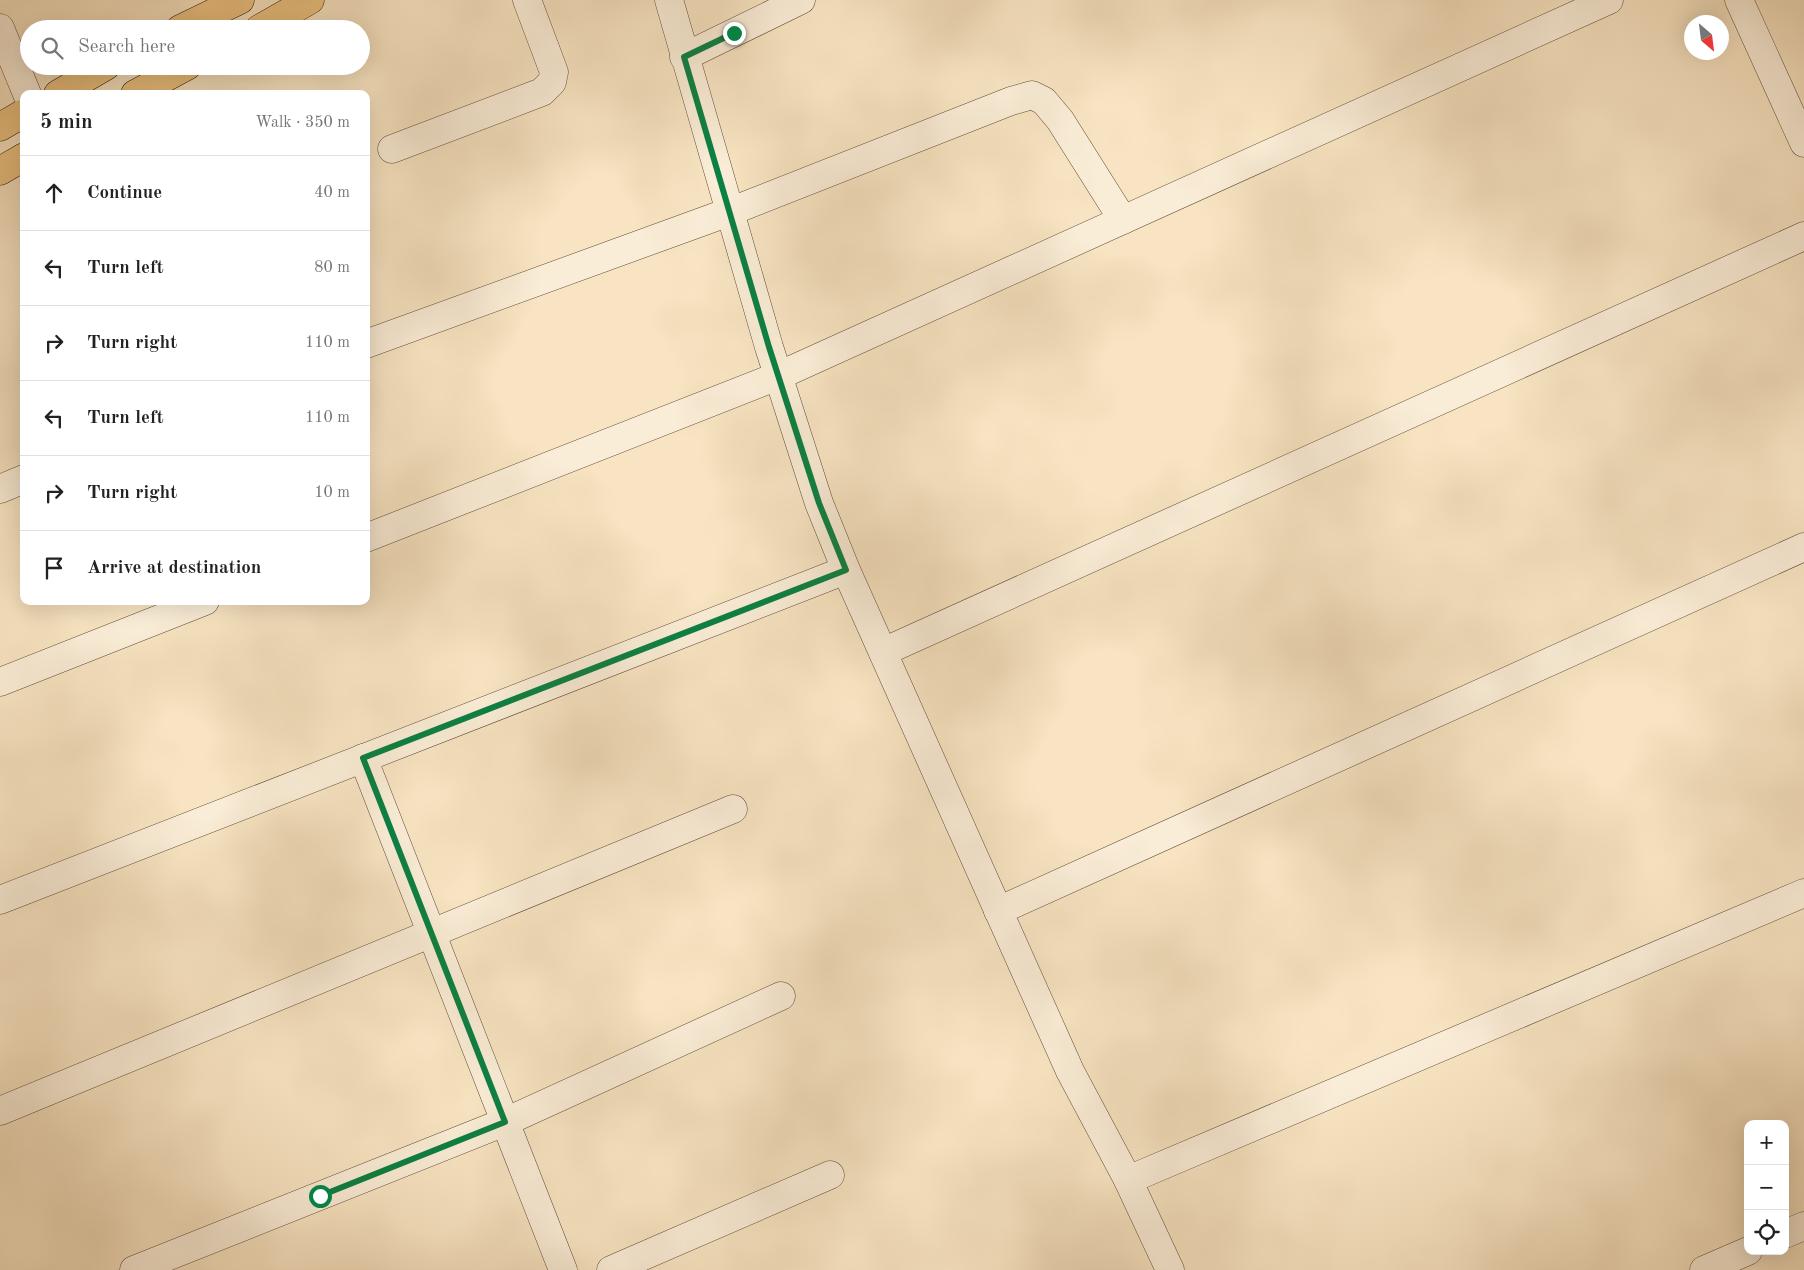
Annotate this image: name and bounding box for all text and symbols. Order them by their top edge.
north arrow [1684,15,1729,60]
search box [20,20,370,75]
route end [723,22,746,45]
icon: search [38,34,66,62]
text: Search here [78,38,175,57]
text: 5 min [40,112,93,133]
text: Walk · 350 m [255,115,350,131]
icon: ahead [40,179,68,207]
text: Continue [87,184,162,203]
text: 40 m [314,185,350,201]
icon: left [40,254,68,282]
text: Turn left [87,259,164,278]
text: 80 m [314,260,350,276]
icon: right [40,329,68,357]
text: Turn right [87,334,177,353]
text: 110 m [305,335,350,351]
icon: left [40,404,68,432]
text: Turn left [87,409,164,428]
text: 110 m [305,410,350,426]
icon: right [40,479,68,507]
text: Turn right [87,484,177,503]
text: 10 m [314,485,350,501]
icon: arrive [40,554,68,582]
text: Arrive at destination [87,559,261,578]
map controls [1744,1120,1789,1255]
button: + [1744,1120,1789,1165]
button: − [1744,1165,1789,1210]
route start [309,1185,332,1208]
button: locate [1744,1210,1789,1255]

